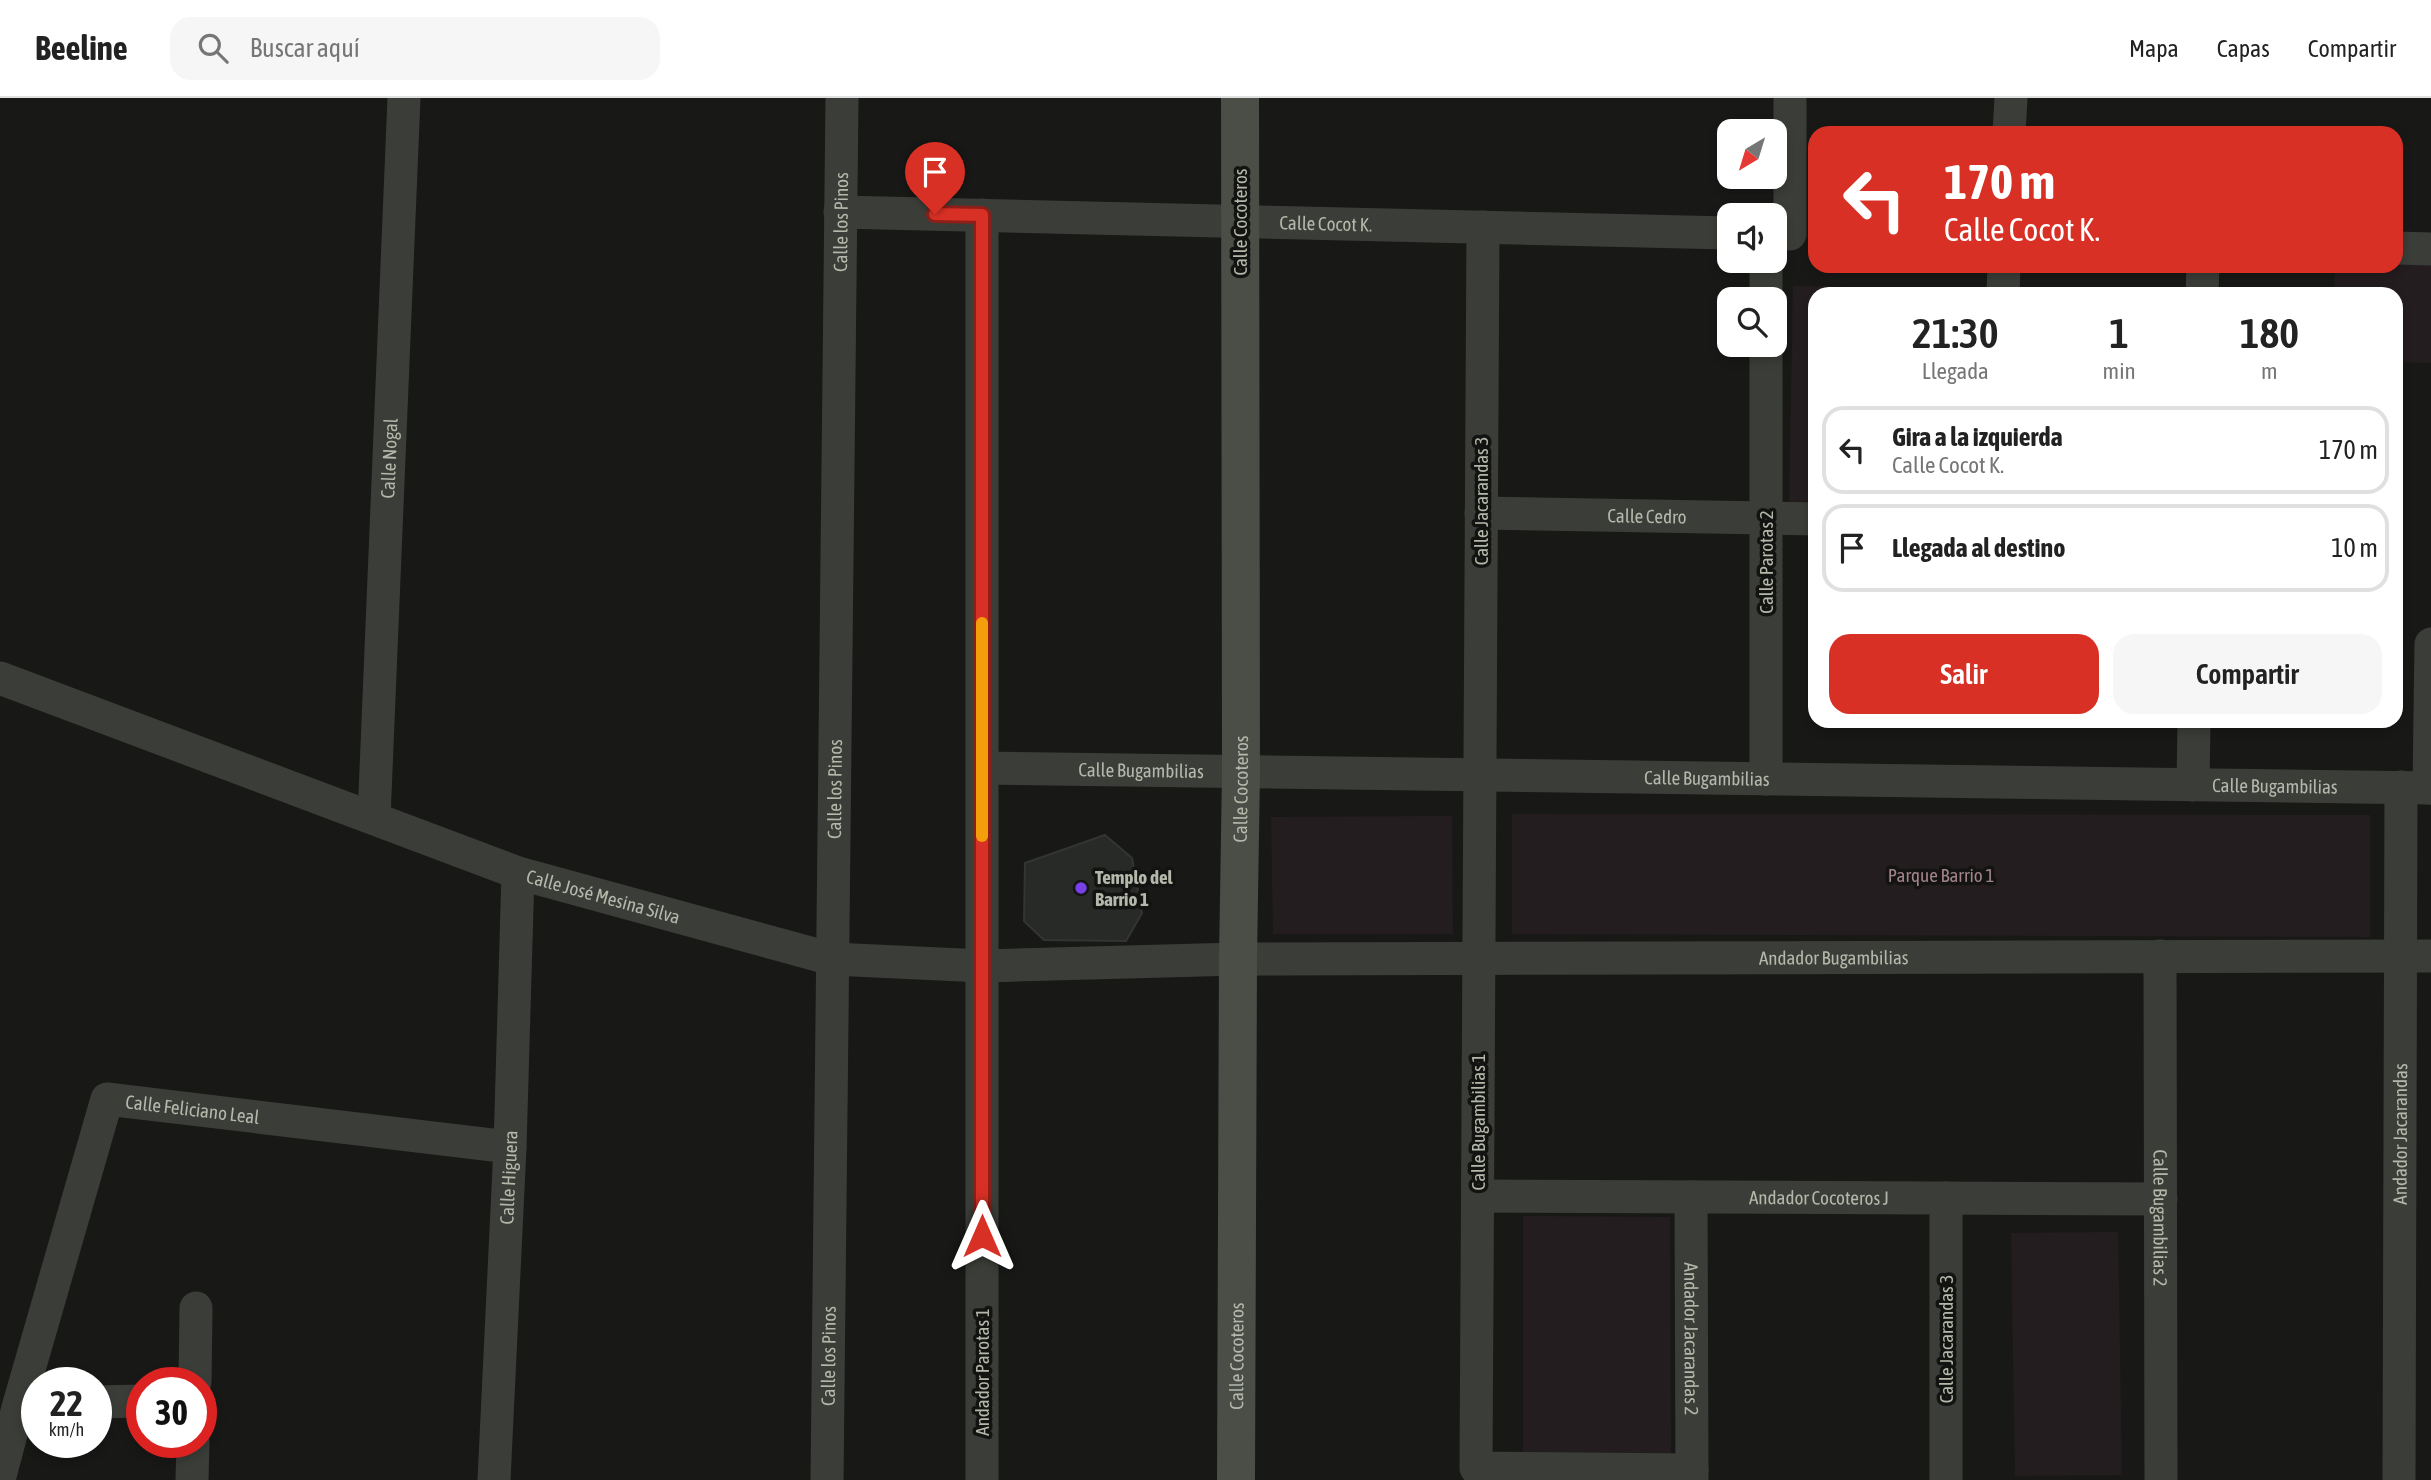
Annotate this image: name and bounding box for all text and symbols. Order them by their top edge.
search box [170,17,660,80]
text: Beeline [35,29,128,67]
icon: search [194,29,232,67]
text: Buscar aquí [250,33,360,63]
text: Mapa [2129,35,2179,62]
text: Capas [2217,35,2270,62]
text: Compartir [2308,35,2396,62]
north arrow [1717,119,1787,189]
map controls [1717,119,1787,357]
pin [905,142,965,214]
icon: arrive [916,153,954,191]
text: 170 m [1944,153,2055,209]
icon: left [1829,154,1920,245]
street label: Calle Cocoteros [1229,168,1251,276]
street label: Calle los Pinos [829,172,852,272]
button: sound [1717,203,1787,273]
street label: Calle Cocot K. [1279,211,1373,236]
text: Calle Cocot K. [1944,211,2100,248]
button: search [1717,287,1787,357]
text: 21:30 [1912,309,1999,357]
text: 1 [2109,309,2129,357]
text: 180 [2240,309,2299,357]
text: Llegada [1922,358,1989,384]
text: min [2103,358,2136,384]
text: m [2261,358,2278,384]
street label: Calle Nogal [376,418,402,499]
text: Gira a la izquierda [1892,422,2063,452]
icon: left [1833,431,1871,469]
text: 170 m [2319,435,2378,465]
street label: Calle Jacarandas 3 [1470,437,1492,565]
text: Calle Cocot K. [1892,452,2004,478]
street label: Calle Cedro [1607,504,1687,528]
street label: Calle Parotas 2 [1755,510,1777,614]
icon: arrive [1833,529,1871,567]
text: Llegada al destino [1892,533,2065,563]
text: 10 m [2331,533,2378,563]
button: Salir [1829,634,2099,714]
button: Compartir [2113,634,2382,714]
street label: Calle Cocoteros [1229,735,1252,843]
street label: Calle los Pinos [823,739,846,839]
street label: Calle Bugambilias [1078,758,1204,782]
street label: Calle Bugambilias [1644,766,1770,790]
street label: Calle Bugambilias [2212,774,2338,798]
park label: Parque Barrio 1 [1888,864,1994,886]
street label: Calle José Mesina Silva [524,865,683,928]
place label: Templo del Barrio 1 [1095,866,1174,910]
marker: Templo del Barrio 1 [1073,880,1089,896]
street label: Andador Bugambilias [1759,946,1909,969]
street label: Calle Bugambilias 1 [1467,1054,1489,1190]
street label: Andador Jacarandas [2389,1063,2411,1205]
street label: Calle Feliciano Leal [124,1090,261,1128]
street label: Calle Higuera [495,1130,521,1225]
street label: Calle Bugambilias 2 [2149,1149,2172,1287]
street label: Andador Cocoteros J [1749,1186,1889,1209]
position arrow [945,1199,1019,1273]
street label: Andador Jacarandas 2 [1680,1263,1703,1415]
street label: Calle Jacarandas 3 [1935,1275,1957,1403]
street label: Calle Cocoteros [1225,1302,1248,1410]
street label: Calle los Pinos [817,1306,840,1406]
street label: Andador Parotas 1 [971,1308,993,1436]
speed limit sign: 30 [126,1367,217,1458]
text: 22 [50,1383,83,1423]
text: km/h [49,1419,84,1440]

